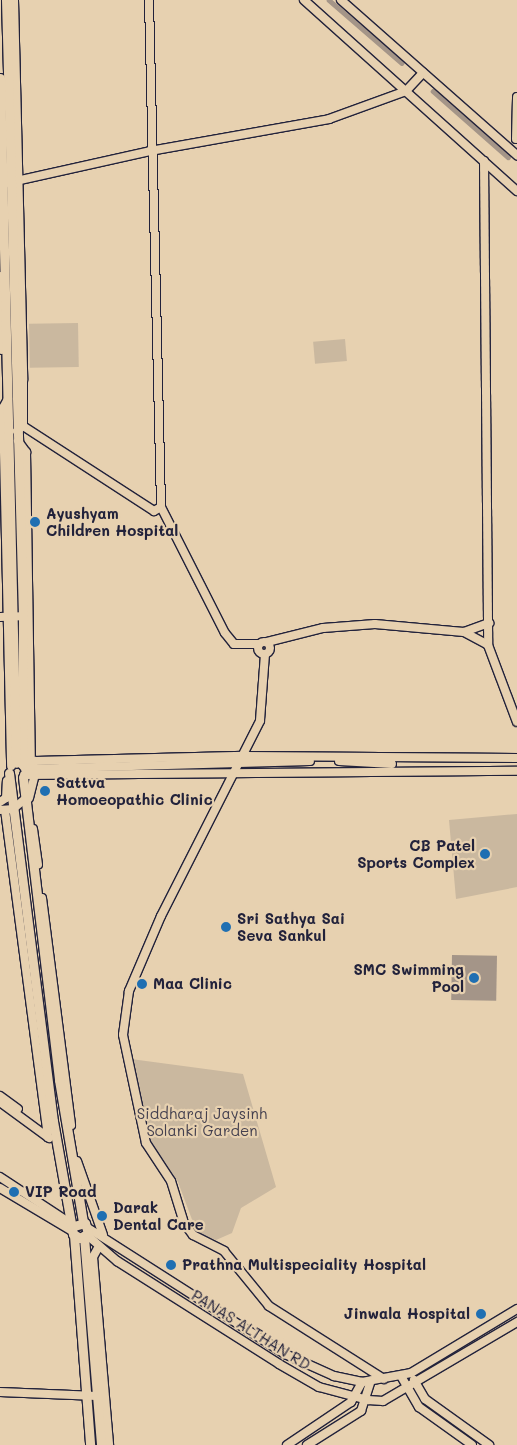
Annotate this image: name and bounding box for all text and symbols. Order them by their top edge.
place label: Ayushyam Children Hospital [46,504,178,539]
marker: Ayushyam Children Hospital [28,515,42,529]
place label: Sattva Homoeopathic Clinic [56,773,213,808]
marker: Sattva Homoeopathic Clinic [38,784,52,798]
place label: CB Patel Sports Complex [357,836,475,871]
marker: CB Patel Sports Complex [479,848,491,860]
place label: Sri Sathya Sai Seva Sankul [237,909,345,944]
marker: Sri Sathya Sai Seva Sankul [219,920,233,934]
place label: SMC Swimming Pool [353,960,464,995]
marker: SMC Swimming Pool [468,972,480,984]
place label: Maa Clinic [153,975,232,993]
marker: Maa Clinic [135,977,149,991]
park label: Siddharaj Jaysinh Solanki Garden [137,1104,267,1139]
place label: VIP Road [25,1183,96,1201]
marker: VIP Road [7,1185,21,1199]
place label: Darak Dental Care [113,1198,204,1233]
marker: Darak Dental Care [95,1209,109,1223]
place label: Prathna Multispeciality Hospital [182,1256,426,1274]
marker: Prathna Multispeciality Hospital [164,1258,178,1272]
street label: PANAS ALTHAN RD [188,1286,314,1374]
place label: Jinwala Hospital [344,1305,470,1323]
marker: Jinwala Hospital [474,1307,488,1321]

